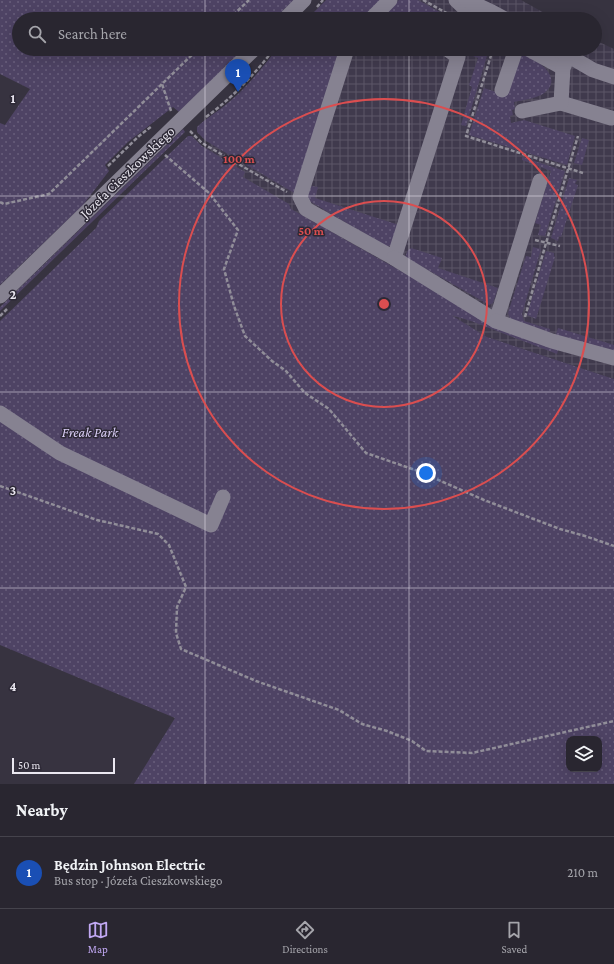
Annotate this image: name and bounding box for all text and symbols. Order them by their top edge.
search box [12,12,602,56]
icon: search [26,23,48,45]
text: Search here [58,26,127,42]
pin: 1 [225,59,251,92]
text: 1 [11,91,16,106]
street label: Józefa Cieszkowskiego [75,123,178,223]
text: 100 m [223,152,256,166]
text: 50 m [298,224,325,238]
text: 2 [10,287,17,302]
centre of rings [377,297,391,311]
park label: Freak Park [62,424,119,440]
your location [416,463,436,483]
text: 3 [10,483,16,498]
text: 4 [9,679,17,694]
map controls [566,736,602,772]
button: layers [566,736,602,772]
scale bar [12,756,115,775]
text: 50 m [18,759,40,771]
text: Nearby [16,801,68,820]
text: Będzin Johnson Electric [54,857,205,873]
text: 1 [27,865,31,880]
text: 210 m [567,865,598,880]
text: Bus stop · Józefa Cieszkowskiego [54,873,222,888]
tab: Map [87,919,109,955]
tab: Directions [282,919,328,955]
tab: Saved [501,919,527,955]

